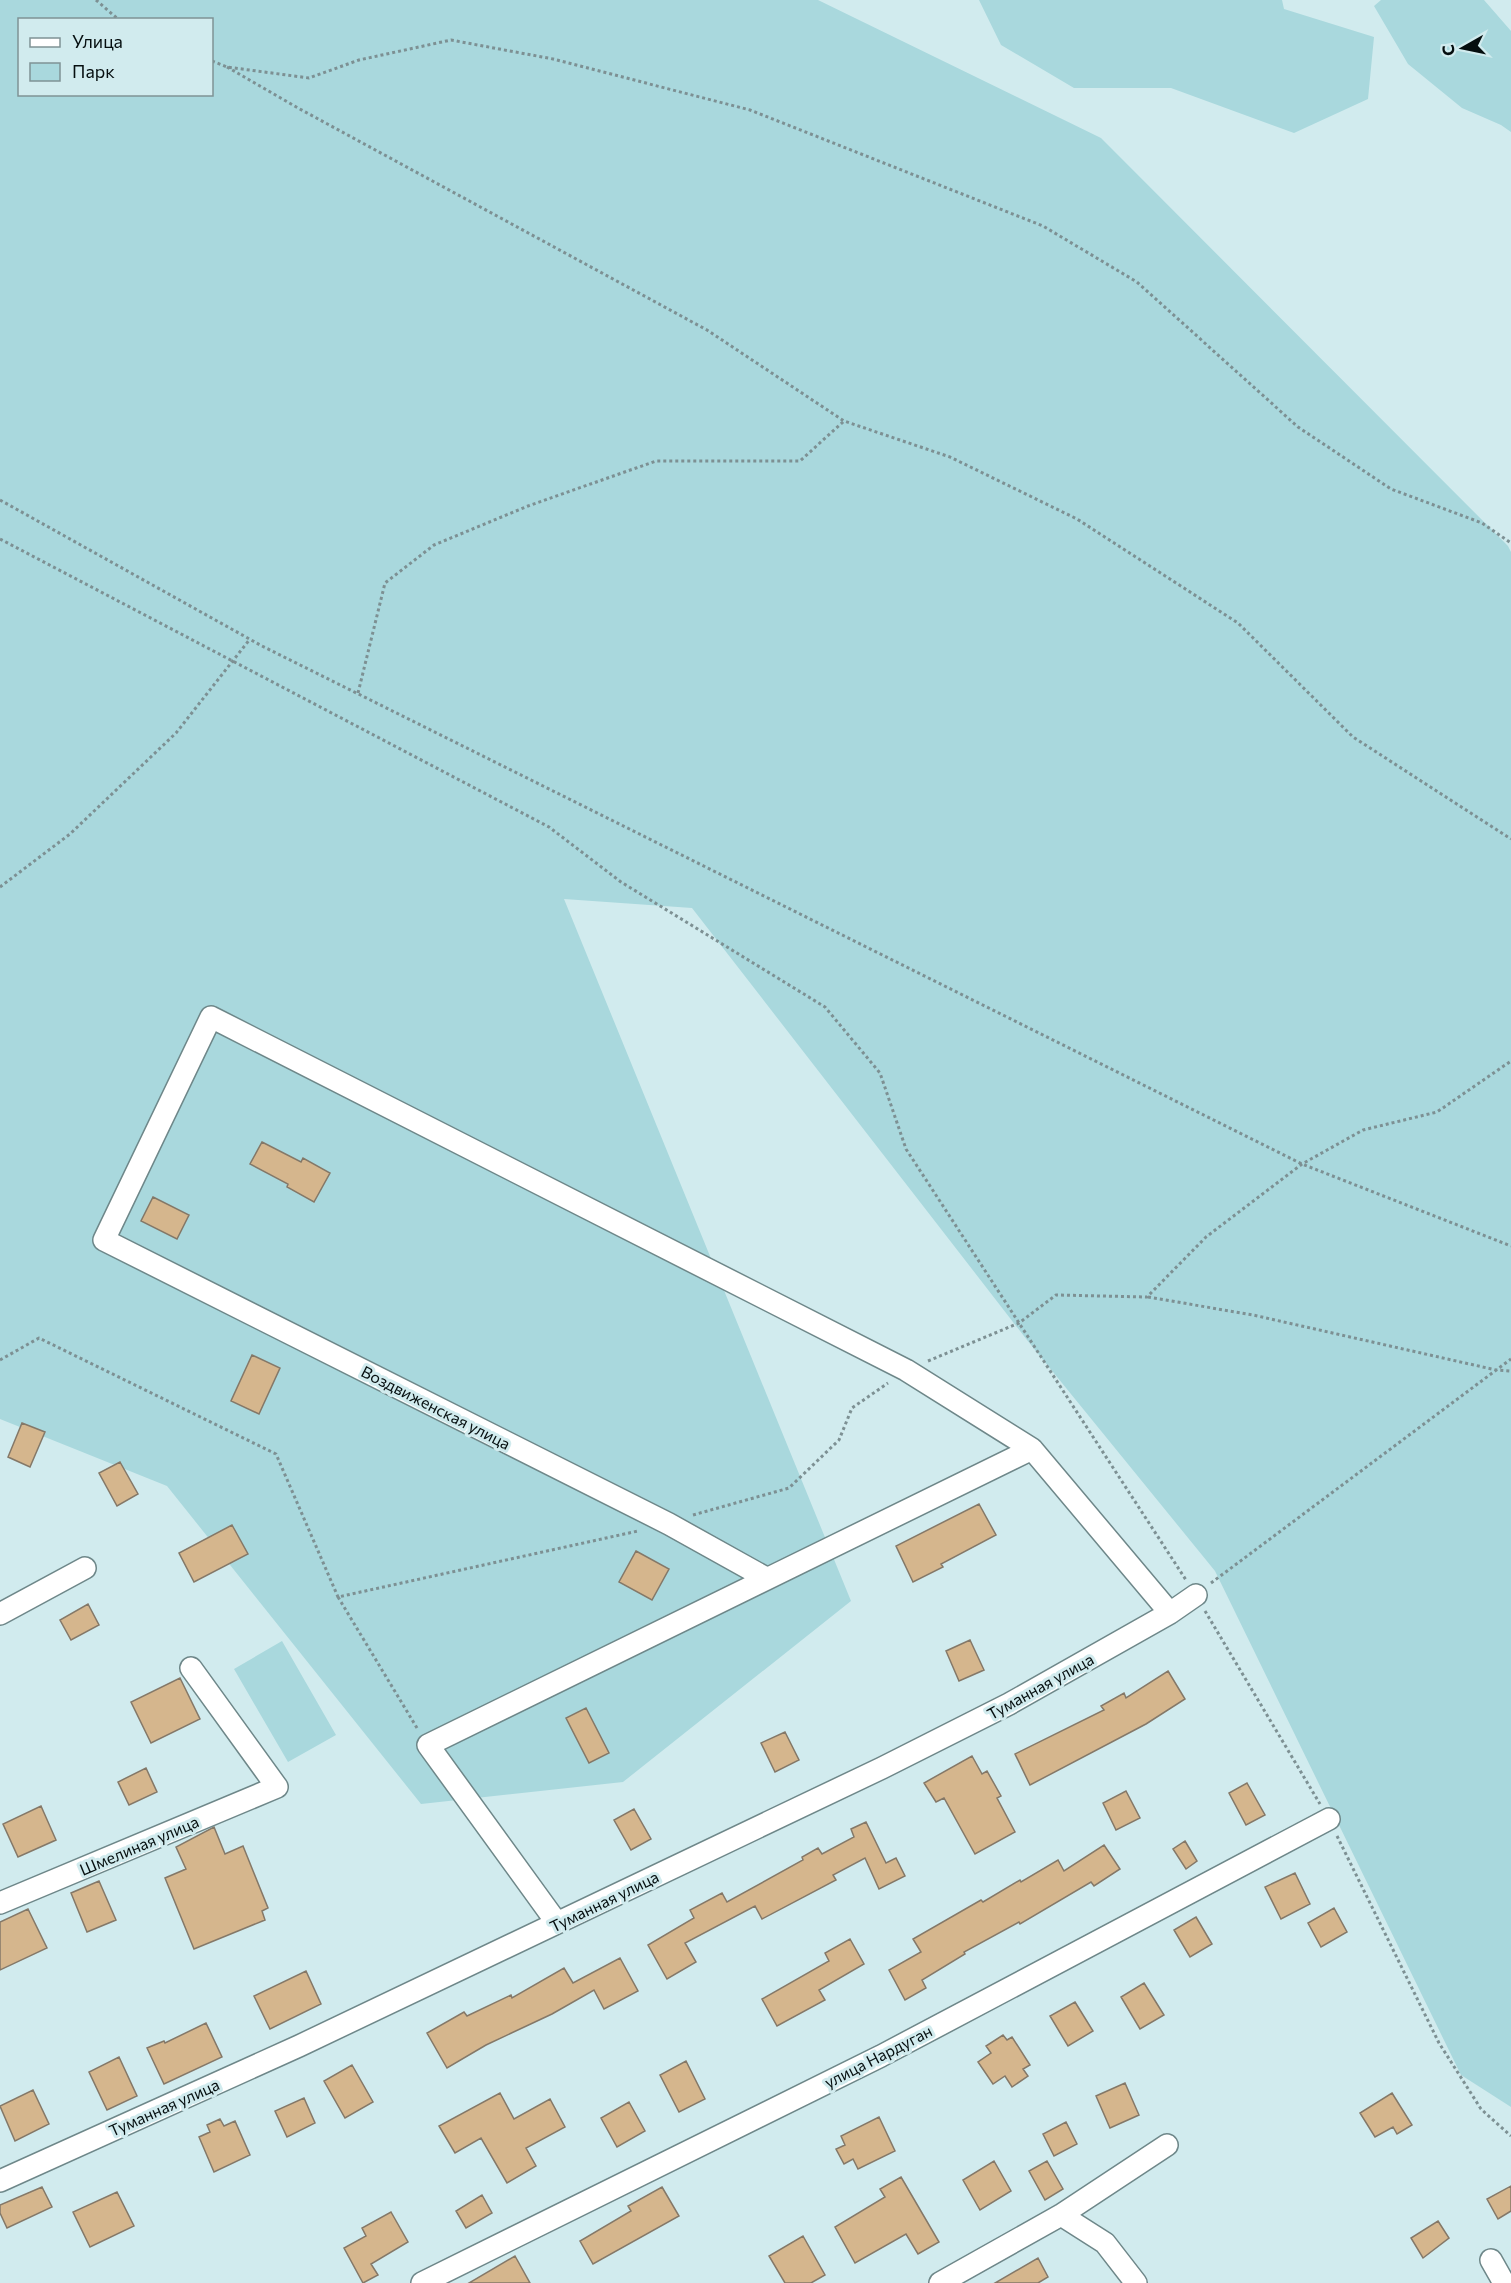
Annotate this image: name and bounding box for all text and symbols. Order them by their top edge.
legend [18,18,213,96]
north arrow [1433,18,1493,78]
text: Улица [72,30,123,52]
text: С [1437,43,1458,57]
text: Парк [72,60,115,82]
street label: Воздвиженская улица [358,1361,514,1453]
street label: Туманная улица [983,1649,1097,1723]
street label: Шмелиная улица [77,1811,201,1879]
street label: Туманная улица [546,1866,662,1936]
street label: улица Нардуган [821,2021,935,2091]
street label: Туманная улица [106,2074,222,2140]

